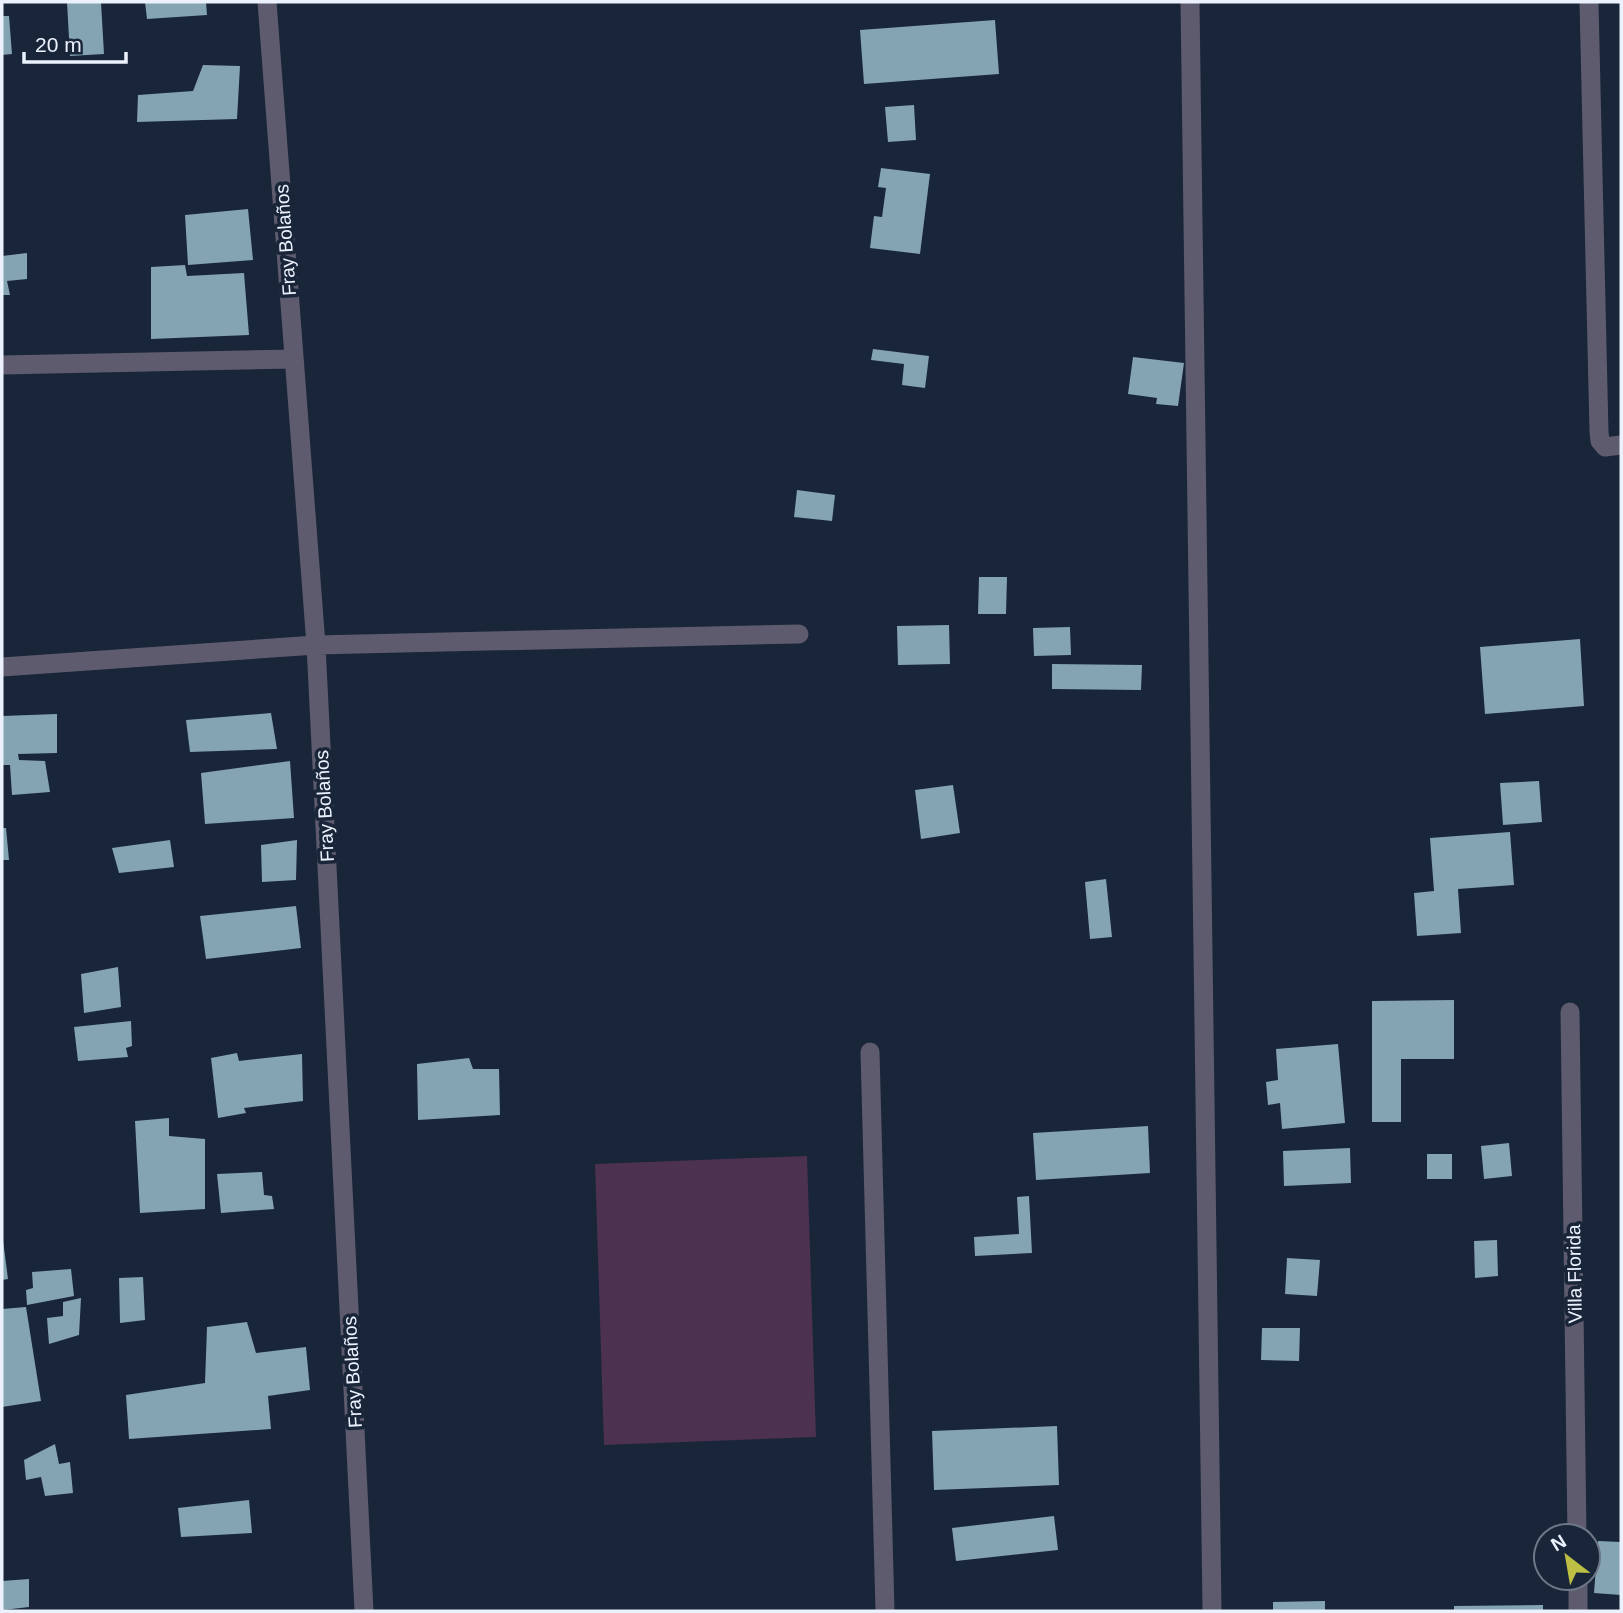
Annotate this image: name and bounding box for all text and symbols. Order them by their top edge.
scale bar [24,21,126,65]
text: 20 m [35,33,82,56]
street label: Fray Bolaños [271,183,300,297]
street label: Fray Bolaños [311,750,338,862]
street label: Villa Florida [1563,1224,1586,1324]
street label: Fray Bolaños [339,1316,366,1428]
north arrow [1532,1522,1602,1592]
text: N [1547,1530,1570,1555]

